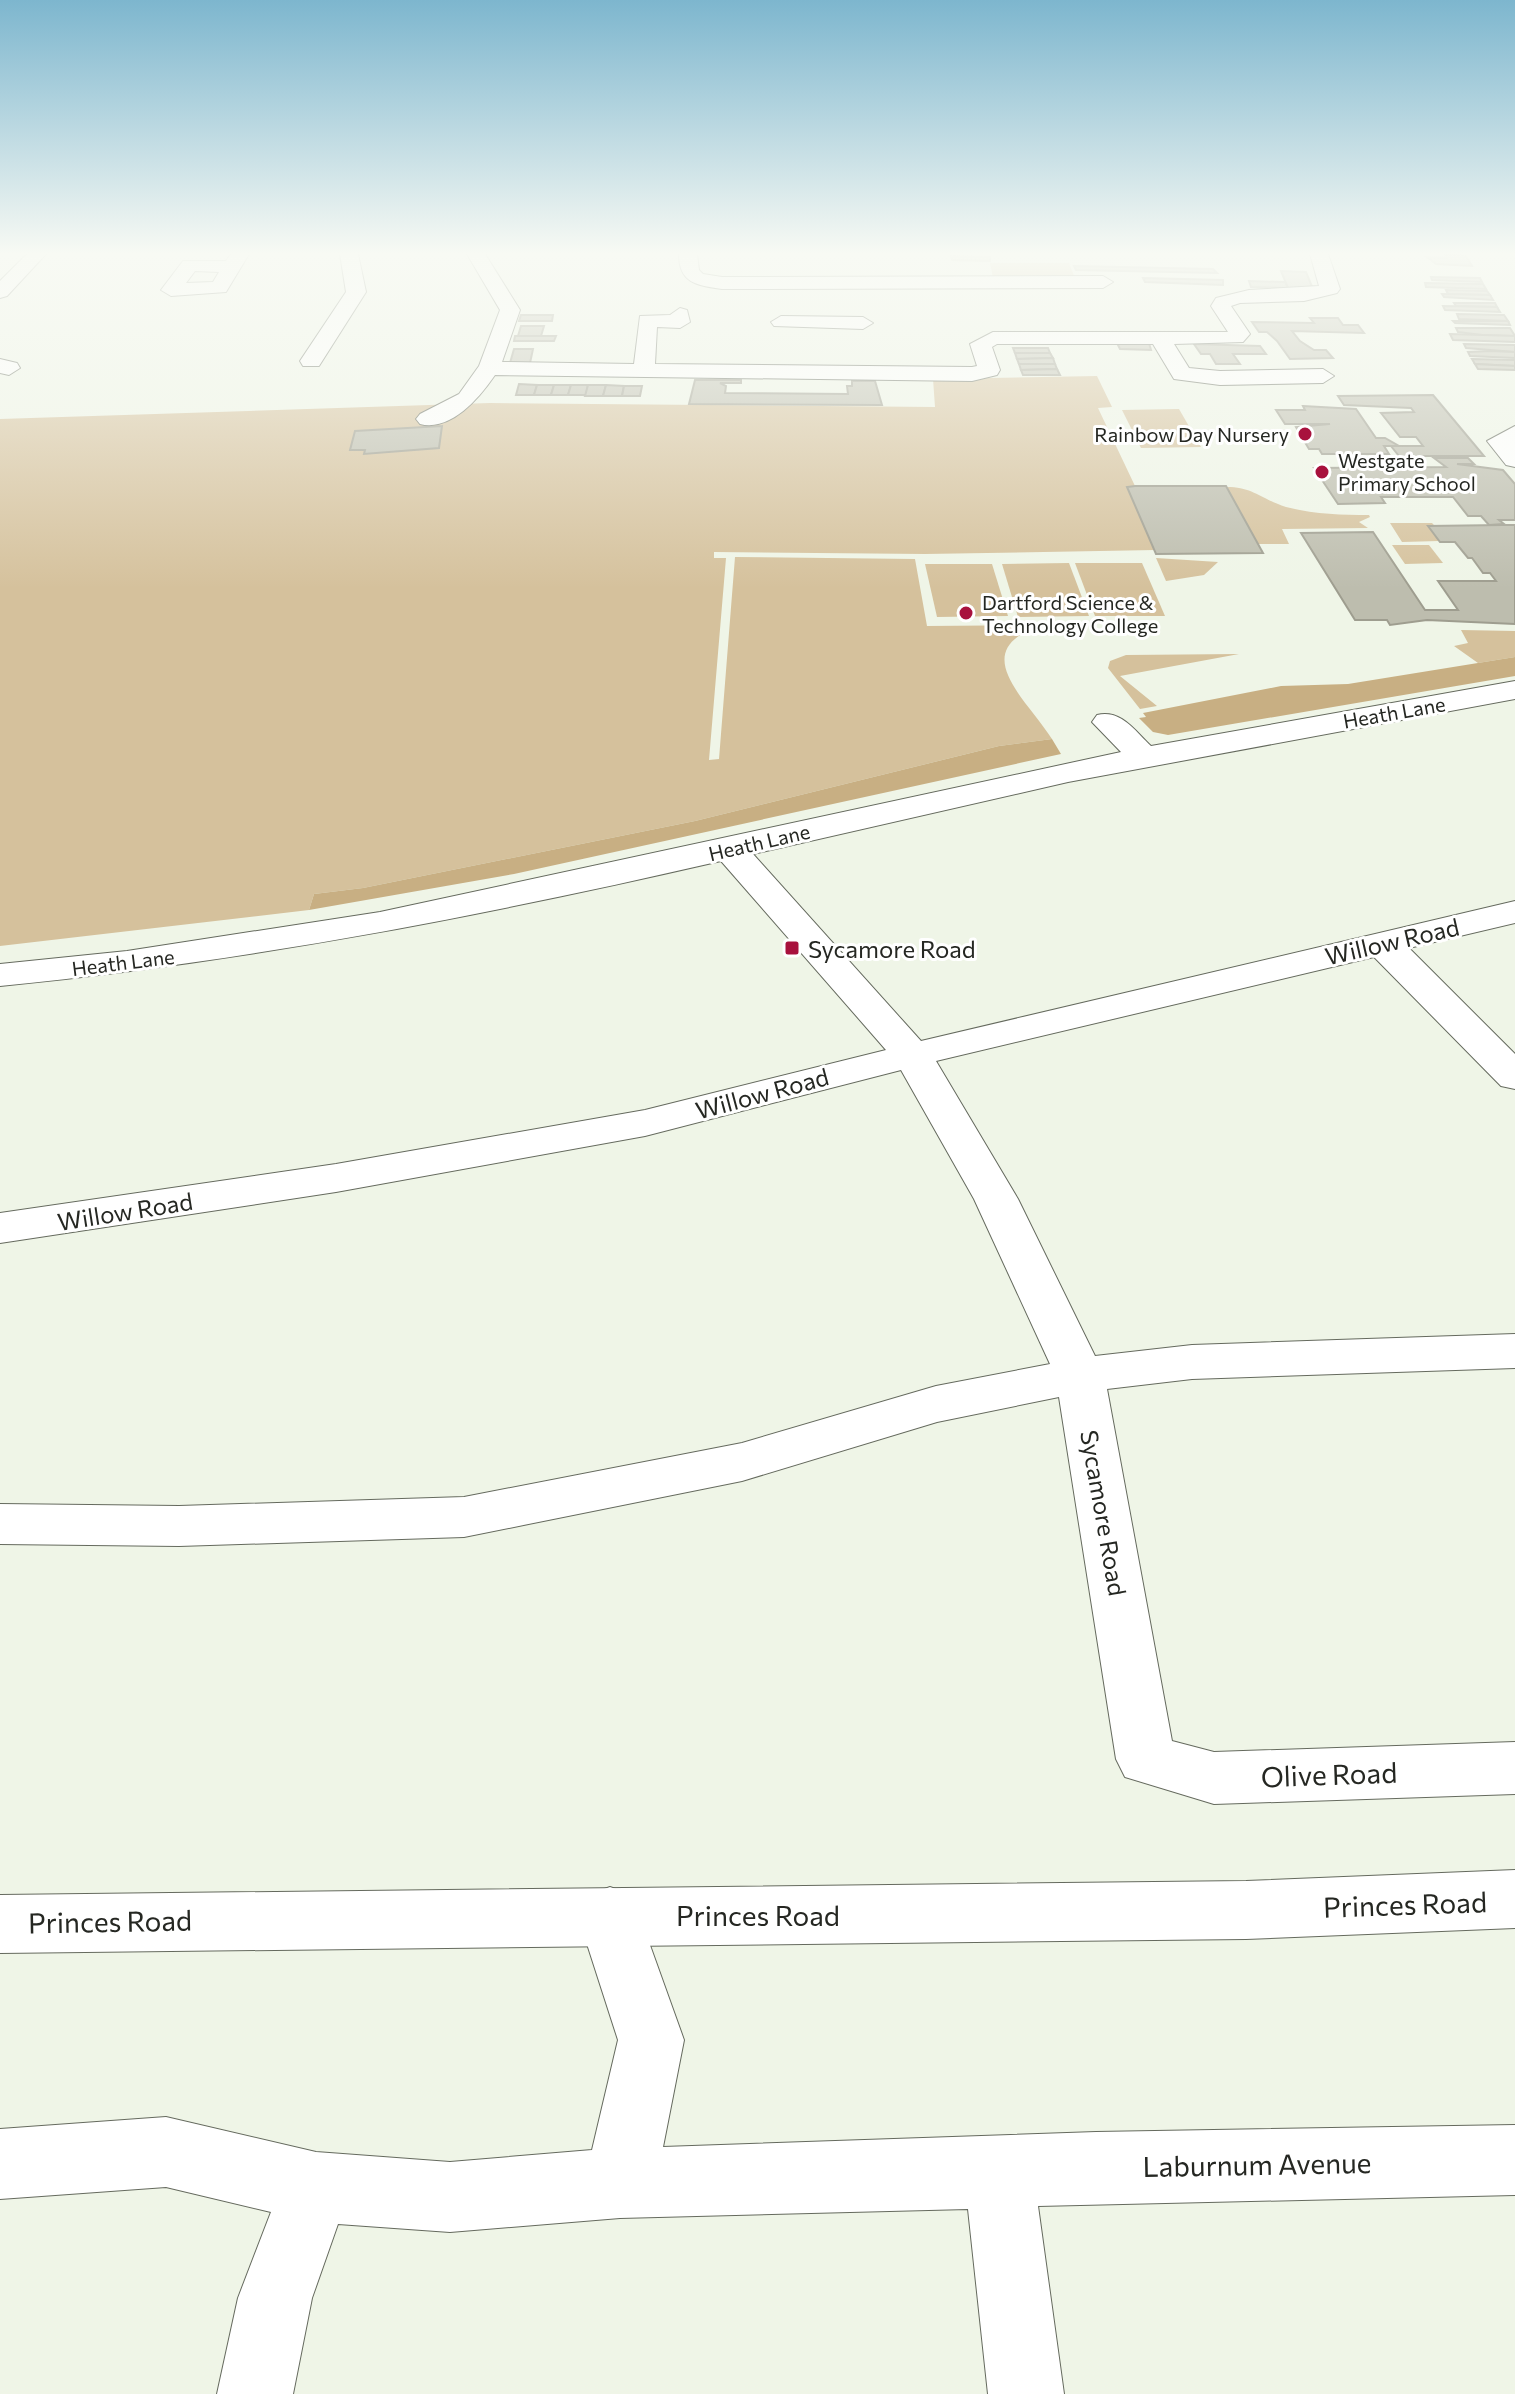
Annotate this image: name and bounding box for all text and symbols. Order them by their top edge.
place label: Rainbow Day Nursery [1094,422,1289,446]
marker: Rainbow Day Nursery [1296,425,1314,443]
place label: Westgate Primary School [1338,448,1476,495]
marker: Westgate Primary School [1313,463,1331,481]
place label: Dartford Science & Technology College [982,590,1158,637]
marker: Dartford Science & Technology College [957,604,975,622]
street label: Heath Lane [1341,691,1447,733]
street label: Heath Lane [706,819,812,865]
street label: Willow Road [1322,912,1462,970]
place label: Sycamore Road [808,934,976,963]
marker: Sycamore Road [783,939,801,957]
street label: Heath Lane [70,944,176,980]
street label: Willow Road [692,1061,832,1125]
street label: Willow Road [55,1186,195,1236]
street label: Sycamore Road [1075,1428,1133,1598]
street label: Olive Road [1260,1755,1398,1793]
street label: Princes Road [1322,1884,1488,1924]
street label: Princes Road [676,1898,840,1932]
street label: Princes Road [28,1903,192,1939]
street label: Laburnum Avenue [1142,2145,1372,2183]

